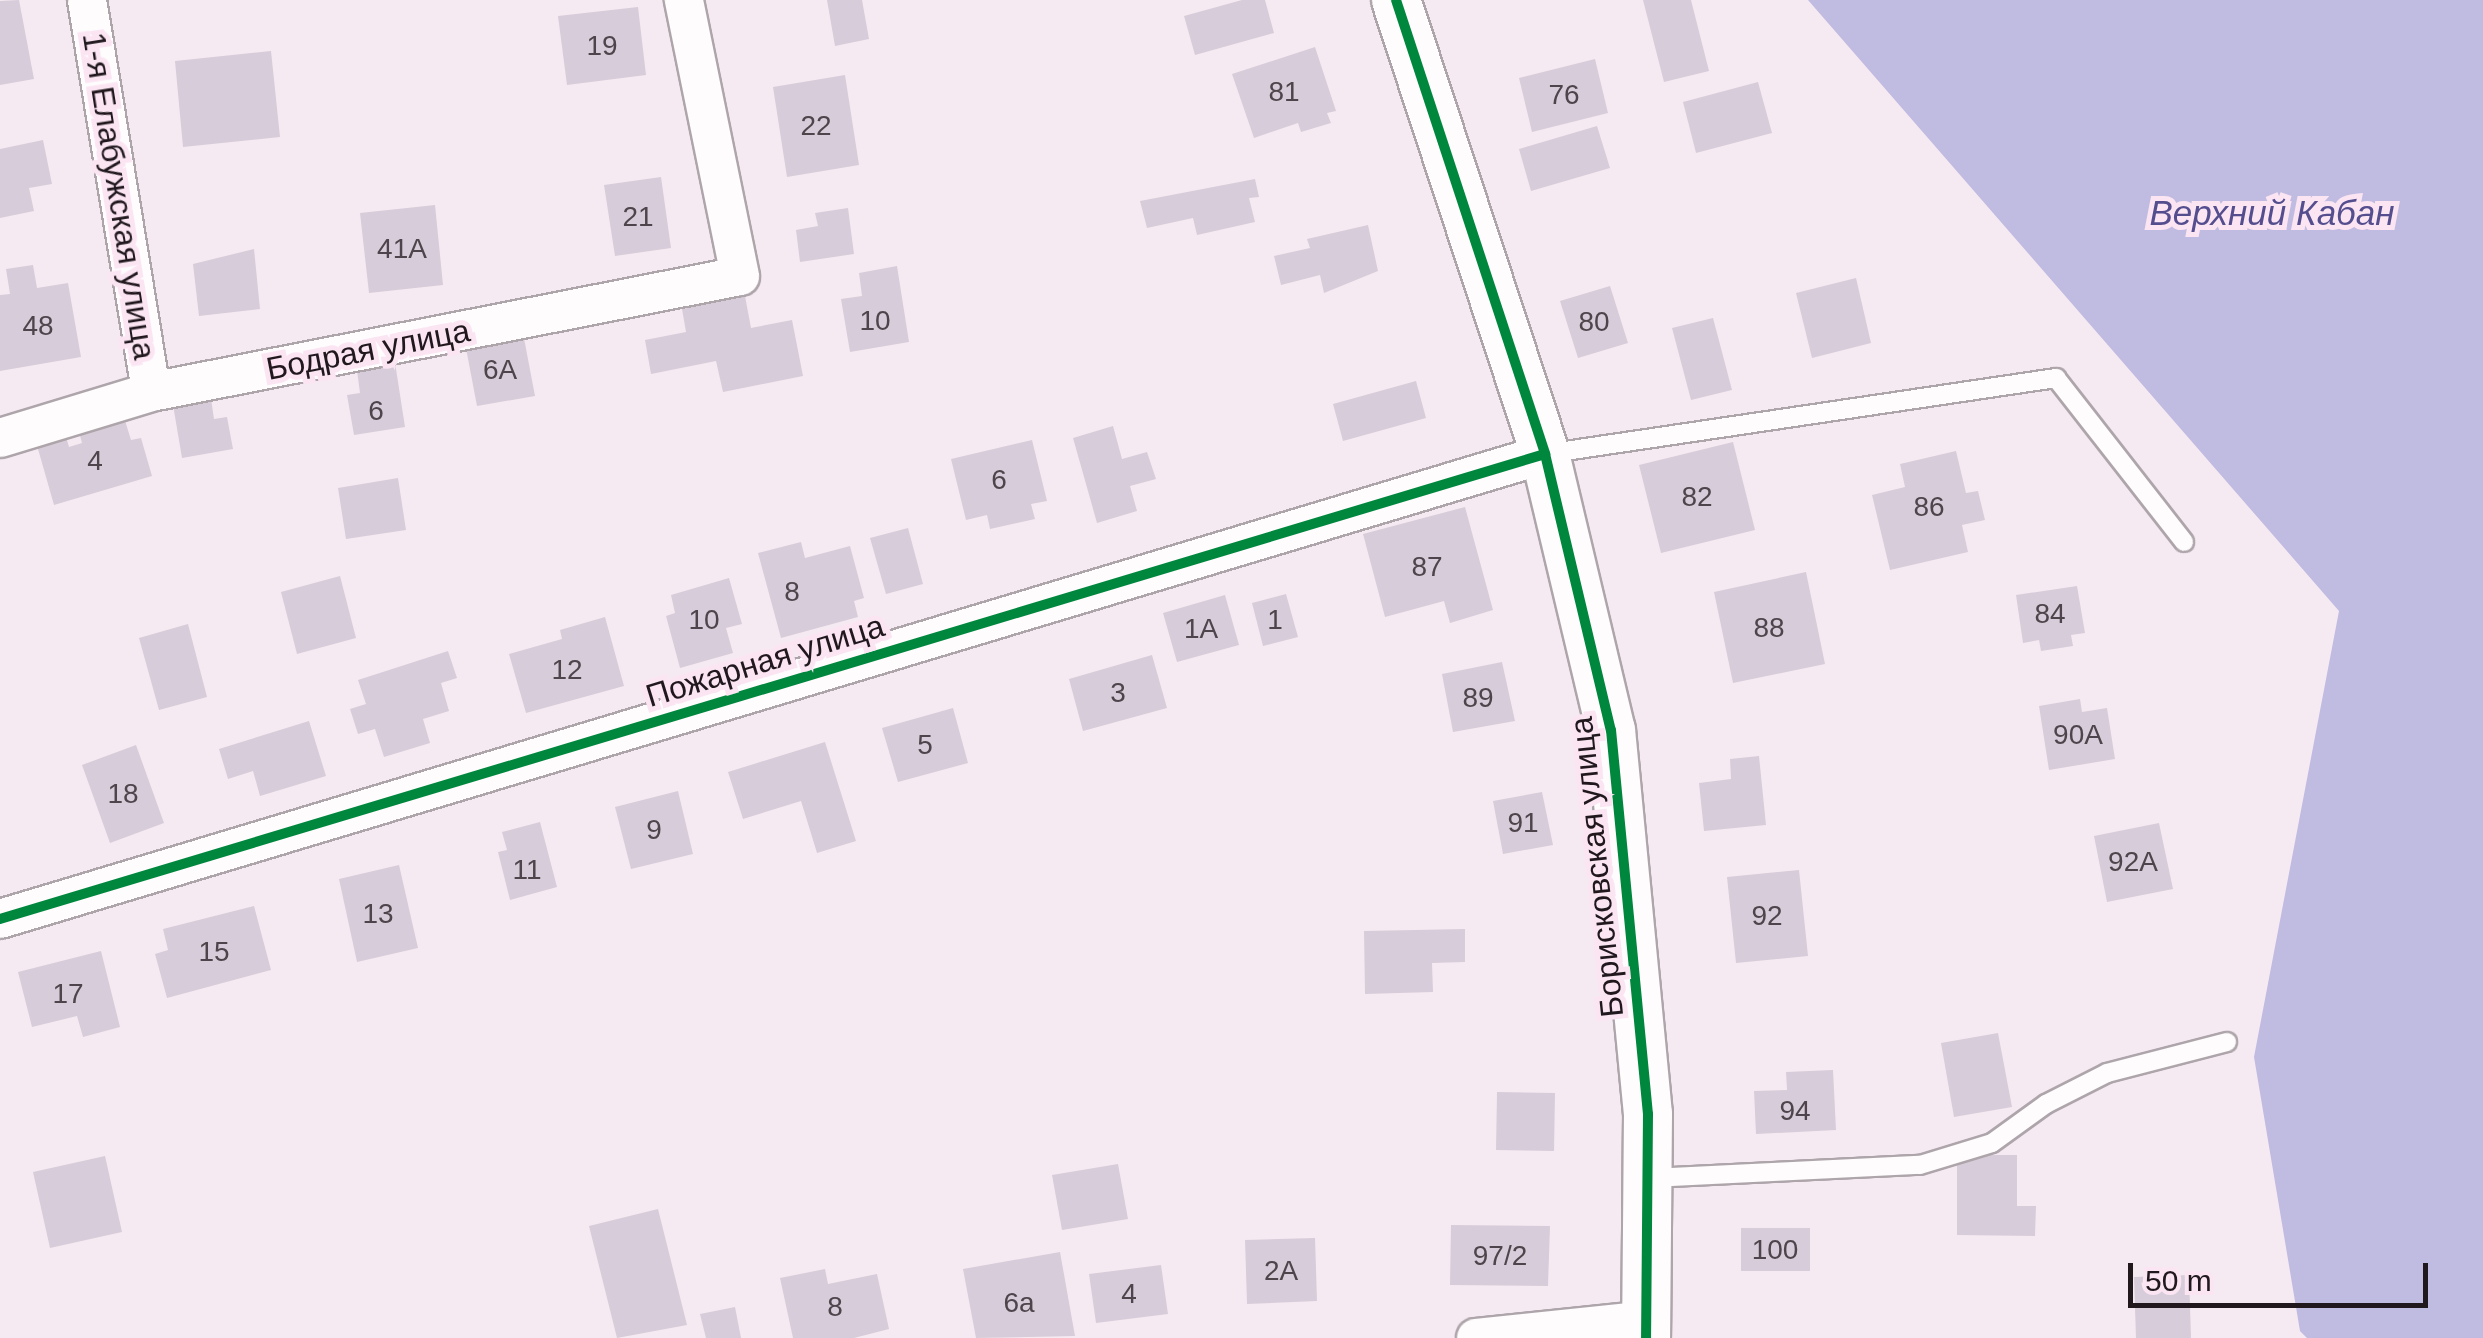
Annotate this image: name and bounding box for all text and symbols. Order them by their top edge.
house number: 19 [586,29,618,63]
street label: 1-я Елабужская улица [74,30,164,362]
house number: 81 [1268,75,1300,109]
house number: 76 [1548,78,1580,112]
house number: 22 [800,109,832,143]
water label: Верхний Кабан [2149,192,2395,234]
house number: 21 [622,200,654,234]
house number: 41А [377,232,427,266]
house number: 10 [859,304,891,338]
house number: 80 [1578,305,1610,339]
house number: 48 [22,309,54,343]
street label: Бодрая улица [263,311,473,389]
house number: 6А [483,353,517,387]
house number: 6 [368,394,384,428]
house number: 4 [87,444,103,478]
house number: 6 [991,463,1007,497]
house number: 82 [1681,480,1713,514]
house number: 86 [1913,490,1945,524]
house number: 87 [1411,550,1443,584]
house number: 8 [784,575,800,609]
house number: 84 [2034,597,2066,631]
house number: 10 [688,603,720,637]
house number: 1 [1267,603,1283,637]
street label: Пожарная улица [641,607,889,715]
house number: 88 [1753,611,1785,645]
house number: 1А [1184,612,1218,646]
house number: 12 [551,653,583,687]
house number: 3 [1110,676,1126,710]
house number: 89 [1462,681,1494,715]
street label: Борисковская улица [1562,715,1632,1019]
house number: 90А [2053,718,2103,752]
house number: 5 [917,728,933,762]
house number: 18 [107,777,139,811]
house number: 91 [1507,806,1539,840]
house number: 9 [646,813,662,847]
house number: 92А [2108,845,2158,879]
house number: 11 [512,853,542,887]
house number: 13 [362,897,394,931]
house number: 92 [1751,899,1783,933]
house number: 15 [198,935,230,969]
house number: 17 [52,977,84,1011]
house number: 94 [1779,1094,1811,1128]
house number: 100 [1752,1233,1798,1267]
house number: 97/2 [1473,1239,1527,1273]
scale bar [2133,1243,2433,1305]
house number: 2А [1264,1254,1298,1288]
text: 50 m [2145,1264,2212,1297]
house number: 4 [1121,1277,1137,1311]
house number: 6а [1003,1286,1035,1320]
house number: 8 [827,1290,843,1324]

